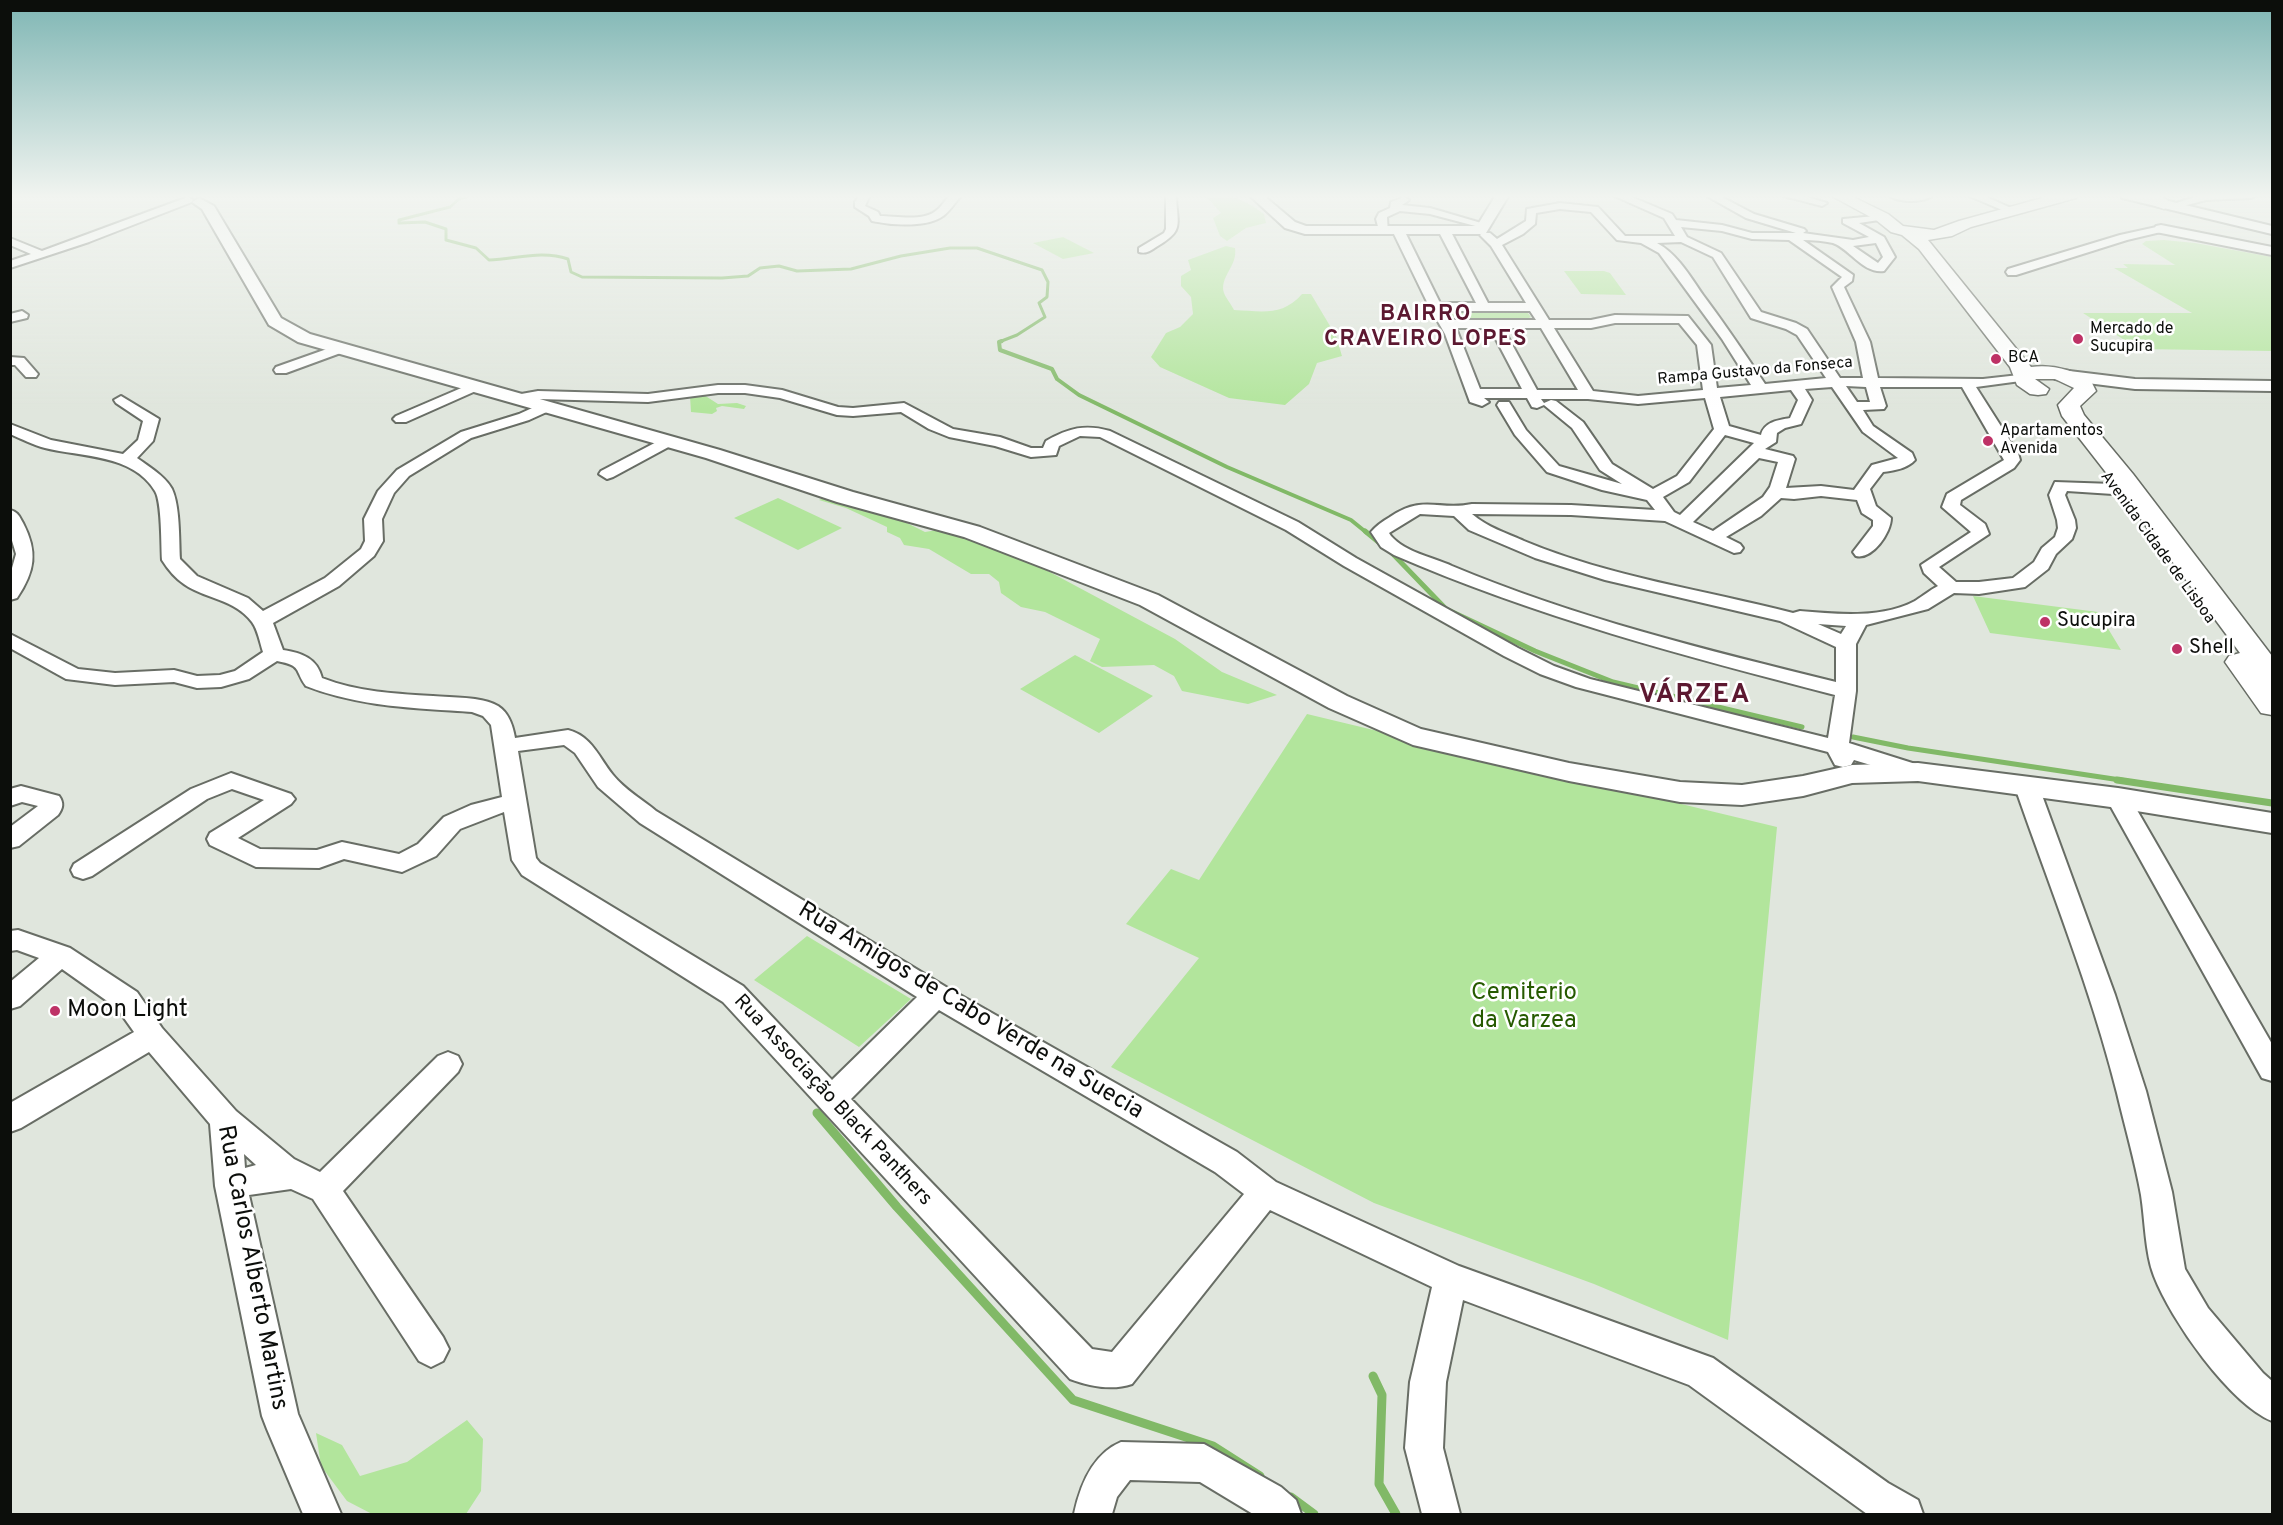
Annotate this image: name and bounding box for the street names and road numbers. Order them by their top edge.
street label: Rampa Gustavo da Fonseca [1657,354,1853,390]
street label: Avenida Cidade de Lisboa [2095,468,2219,628]
street label: Rua Amigos de Cabo Verde na Suecia [792,897,1148,1127]
street label: Rua Associação Black Panthers [728,990,936,1212]
street label: Rua Carlos Alberto Martins [209,1123,293,1413]

